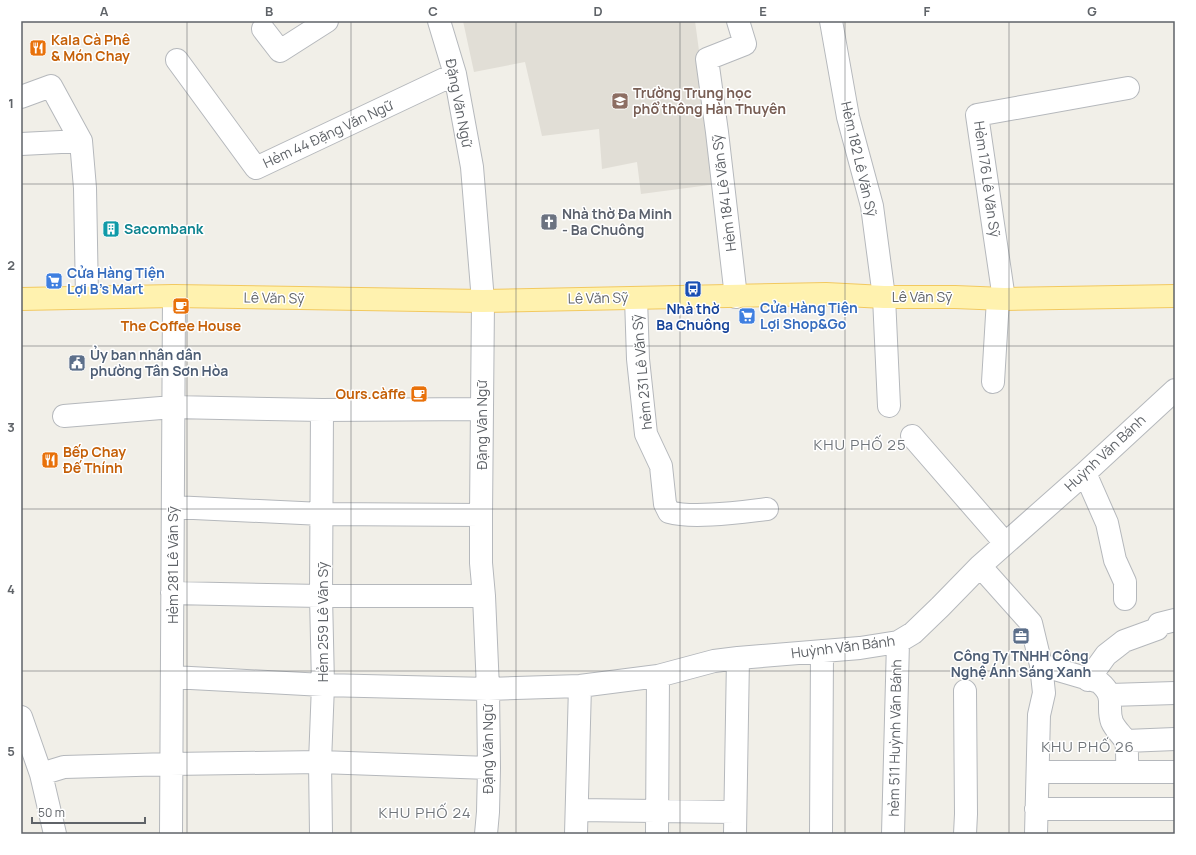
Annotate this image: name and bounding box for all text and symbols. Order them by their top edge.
text: A [100,2,109,20]
text: B [265,2,273,20]
text: C [428,2,438,20]
text: D [593,2,603,20]
text: E [759,2,767,20]
text: F [924,2,931,20]
text: G [1087,2,1097,20]
place label: Kala Cà Phê & Món Chay [51,30,130,65]
restaurant icon: Kala Cà Phê & Món Chay [28,38,48,58]
street label: Đặng Văn Ngữ [442,57,477,149]
place label: Trường Trung học phổ thông Hàn Thuyên [633,83,786,118]
school or university icon: Trường Trung học phổ thông Hàn Thuyên [610,91,630,111]
text: 1 [8,94,14,112]
street label: Hẻm 44 Đặng Văn Ngữ [260,95,396,172]
street label: Hẻm 182 Lê Văn Sỹ [837,99,882,219]
street label: Hẻm 176 Lê Văn Sỹ [970,120,1005,239]
street label: Hẻm 184 Lê Văn Sỹ [707,133,740,253]
place label: Nhà thờ Đa Minh - Ba Chuông [562,204,672,239]
church icon: Nhà thờ Đa Minh - Ba Chuông [539,212,559,232]
building icon: Sacombank [101,219,121,239]
place label: Sacombank [124,219,204,238]
text: 2 [7,256,15,274]
place label: Cửa Hàng Tiện Lợi B's Mart [67,263,165,298]
supermarket icon: Cửa Hàng Tiện Lợi B's Mart [44,271,64,291]
bus stop icon: Nhà thờ Ba Chuông [683,279,703,299]
street label: Lê Văn Sỹ [243,287,305,308]
street label: Lê Văn Sỹ [567,287,629,308]
street label: Lê Văn Sỹ [892,287,953,306]
cafe icon: The Coffee House [171,296,191,316]
place label: Cửa Hàng Tiện Lợi Shop&Go [760,298,858,333]
place label: Nhà thờ Ba Chuông [656,299,730,334]
supermarket icon: Cửa Hàng Tiện Lợi Shop&Go [737,306,757,326]
street label: hẻm 231 Lê Văn Sỹ [627,313,656,431]
place label: The Coffee House [121,316,241,335]
place label: Ủy ban nhân dân phường Tân Sơn Hòa [90,345,228,380]
public building icon: Ủy ban nhân dân phường Tân Sơn Hòa [67,353,87,373]
street label: Đặng Văn Ngữ [472,380,491,470]
place label: Ours.càffe [335,384,406,403]
cafe icon: Ours.càffe [409,384,429,404]
street label: Huỳnh Văn Bánh [1060,410,1149,495]
text: 3 [7,418,15,436]
district label: KHU PHỐ 25 [813,434,907,455]
place label: Bếp Chay Đế Thính [63,442,126,477]
restaurant icon: Bếp Chay Đế Thính [40,450,60,470]
street label: Hẻm 281 Lê Văn Sỹ [163,506,182,624]
street label: Hẻm 259 Lê Văn Sỹ [313,561,332,682]
text: 4 [7,580,15,598]
office icon: Công Ty TNHH Công Nghệ Ánh Sáng Xanh [1011,626,1031,646]
street label: Huỳnh Văn Bánh [790,631,896,662]
place label: Công Ty TNHH Công Nghệ Ánh Sáng Xanh [951,646,1091,681]
street label: hẻm 511 Huỳnh Văn Bánh [884,659,905,817]
street label: Đặng Văn Ngữ [478,704,497,794]
district label: KHU PHỐ 26 [1041,736,1135,757]
text: 5 [7,742,15,760]
scale bar [32,799,145,825]
district label: KHU PHỐ 24 [379,802,471,823]
text: 50 m [38,804,65,821]

